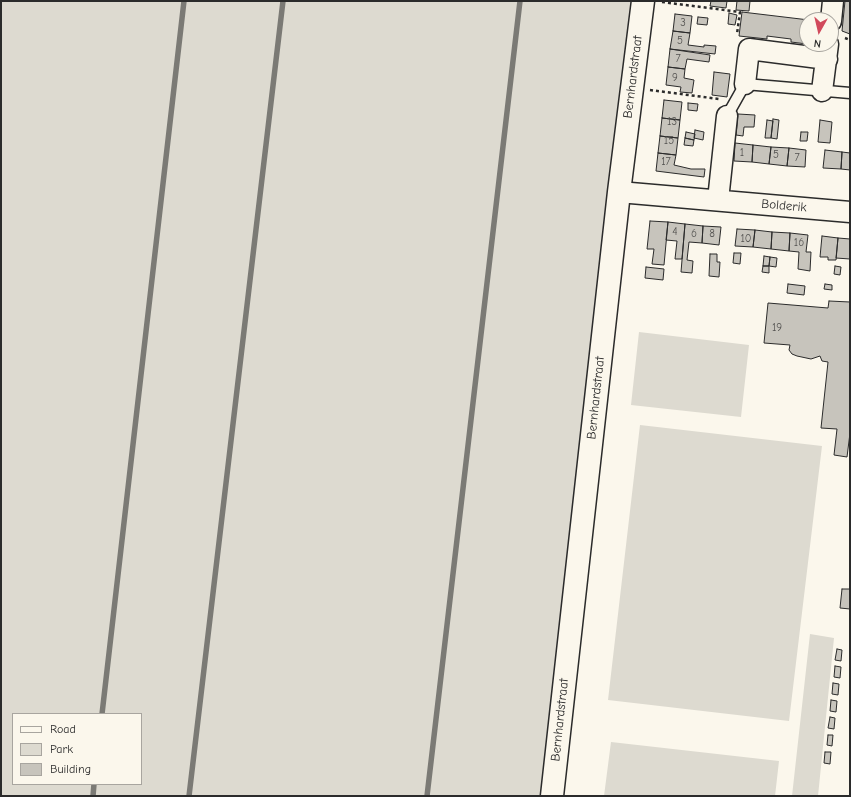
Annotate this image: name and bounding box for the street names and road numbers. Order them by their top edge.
street label: Bernhardstraat [620,35,646,119]
street label: Bolderik [761,196,807,216]
street label: Bernhardstraat [584,356,608,440]
street label: Bernhardstraat [548,678,572,762]

